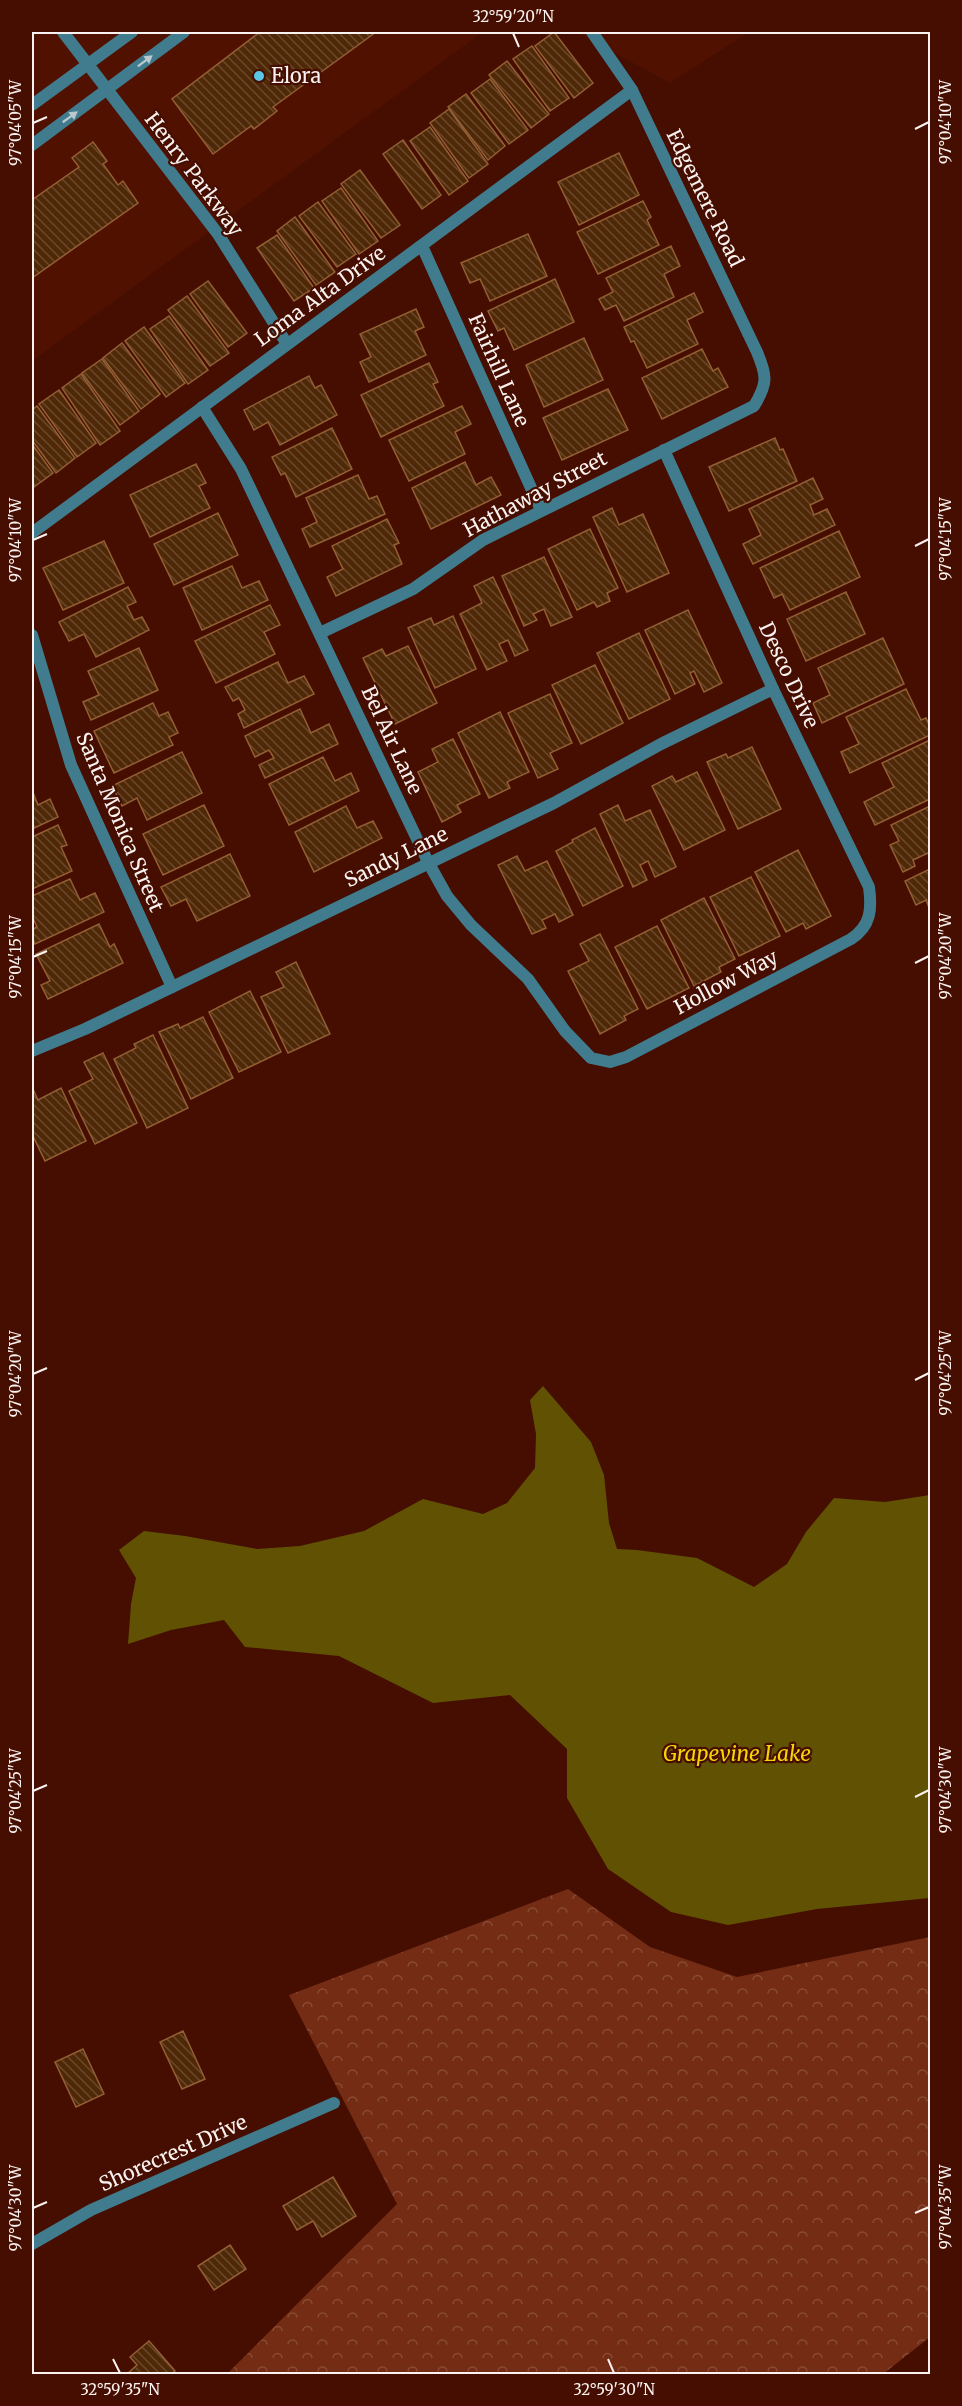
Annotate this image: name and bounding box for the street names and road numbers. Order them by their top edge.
street label: Henry Parkway [140,107,249,241]
street label: Edgemere Road [661,125,750,271]
street label: Loma Alta Drive [250,240,390,351]
street label: Fairhill Lane [463,309,536,430]
street label: Hathaway Street [459,445,611,542]
street label: Desco Drive [754,618,825,732]
street label: Bel Air Lane [356,681,429,798]
street label: Santa Monica Street [71,728,170,916]
street label: Sandy Lane [340,821,452,892]
street label: Hollow Way [670,944,782,1019]
street label: Shorecrest Drive [95,2109,251,2196]

